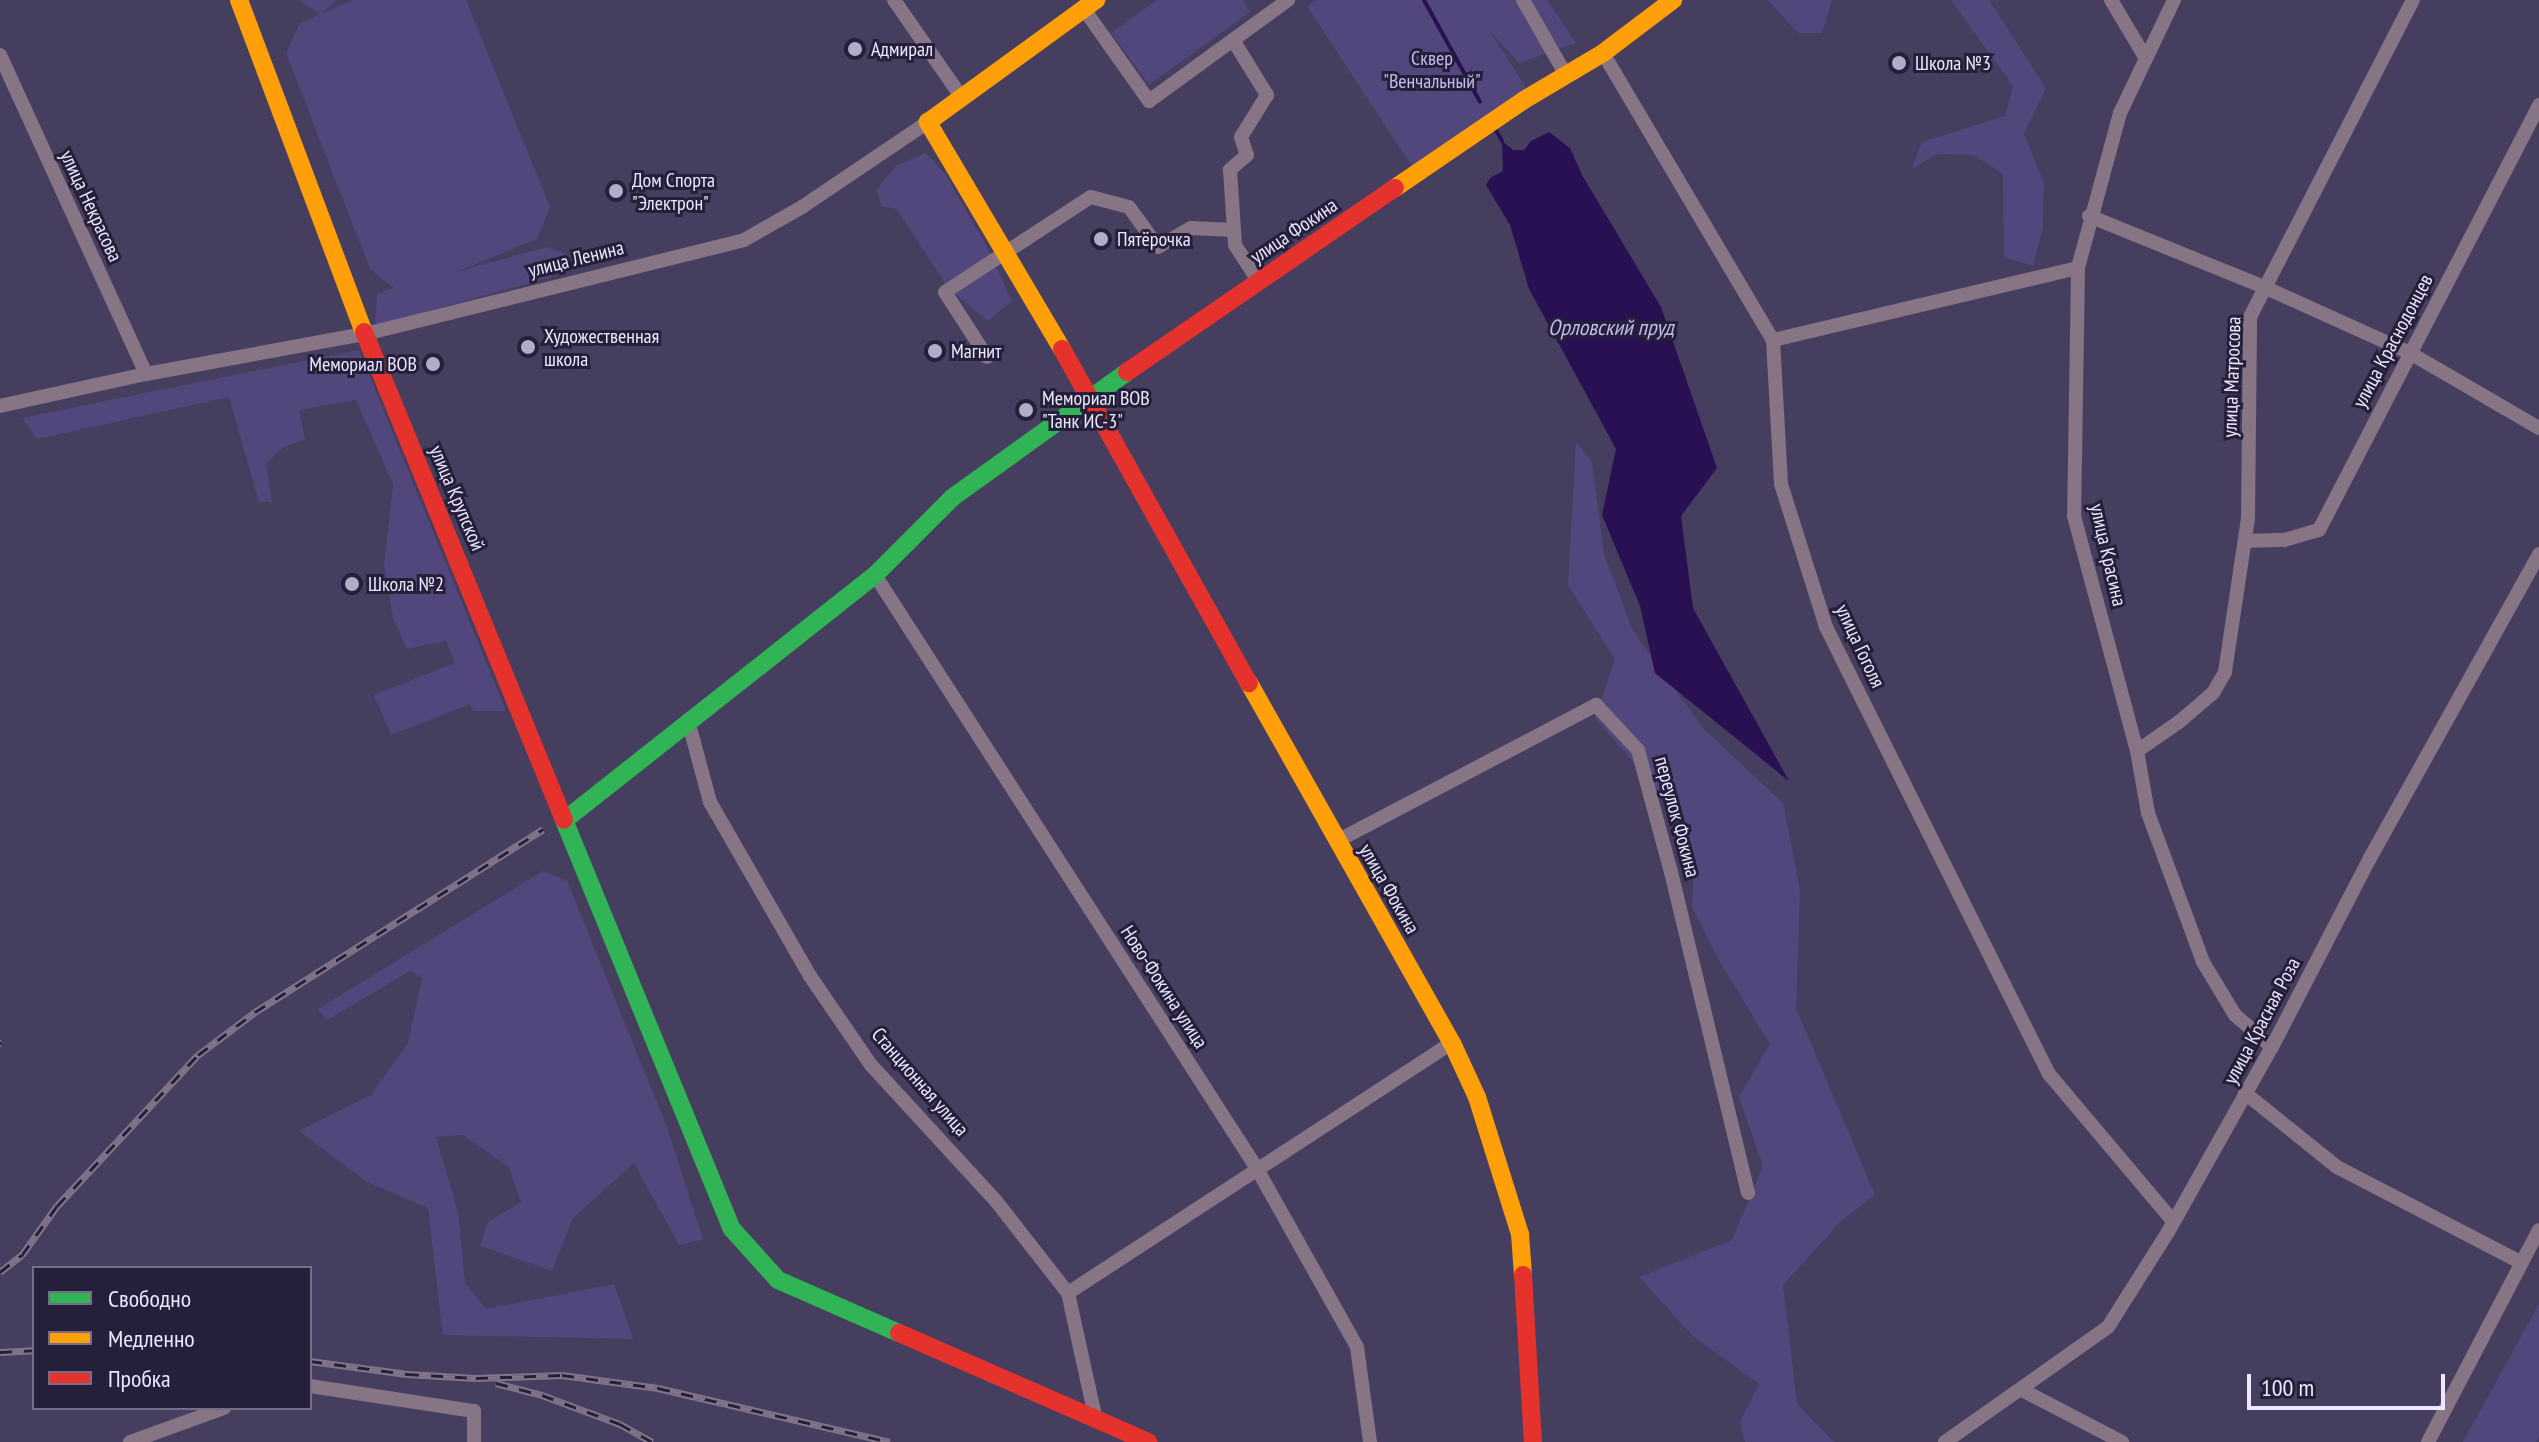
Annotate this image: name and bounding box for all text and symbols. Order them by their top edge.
place label: Адмирал [871,37,933,61]
marker: Адмирал [846,40,864,58]
park label: Сквер "Венчальный" [1383,46,1481,93]
place label: Школа №3 [1915,51,1991,75]
marker: Школа №3 [1890,54,1908,72]
street label: улица Некрасова [55,146,127,266]
place label: Дом Спорта "Электрон" [632,168,715,215]
marker: Дом Спорта "Электрон" [607,182,625,200]
street label: улица Фокина [1246,193,1342,269]
place label: Пятёрочка [1117,227,1191,251]
marker: Пятёрочка [1092,230,1110,248]
street label: улица Ленина [526,236,626,282]
street label: улица Краснодонцев [2348,270,2438,412]
water label: Орловский пруд [1548,315,1674,341]
street label: улица Матросова [2218,316,2246,438]
place label: Художественная школа [544,324,659,371]
marker: Художественная школа [519,338,537,356]
place label: Магнит [951,339,1002,363]
marker: Магнит [926,342,944,360]
place label: Мемориал ВОВ [309,352,417,376]
marker: Мемориал ВОВ [424,355,442,373]
place label: Мемориал ВОВ "Танк ИС-3" [1042,386,1150,433]
marker: Мемориал ВОВ "Танк ИС-3" [1017,401,1035,419]
street label: улица Крупской [424,442,490,554]
street label: улица Красина [2085,501,2131,609]
place label: Школа №2 [368,572,444,596]
marker: Школа №2 [343,575,361,593]
street label: улица Гоголя [1830,600,1890,692]
street label: переулок Фокина [1649,754,1705,880]
street label: улица Фокина [1354,840,1424,938]
street label: Ново-Фокина улица [1115,921,1213,1053]
street label: улица Красная Роза [2219,954,2305,1088]
street label: Станционная улица [866,1023,974,1141]
legend [32,1266,312,1410]
text: Свободно [108,1283,191,1314]
text: Медленно [108,1323,195,1354]
scale bar [2251,1358,2449,1408]
text: Пробка [108,1363,171,1394]
text: 100 m [2261,1372,2314,1403]

